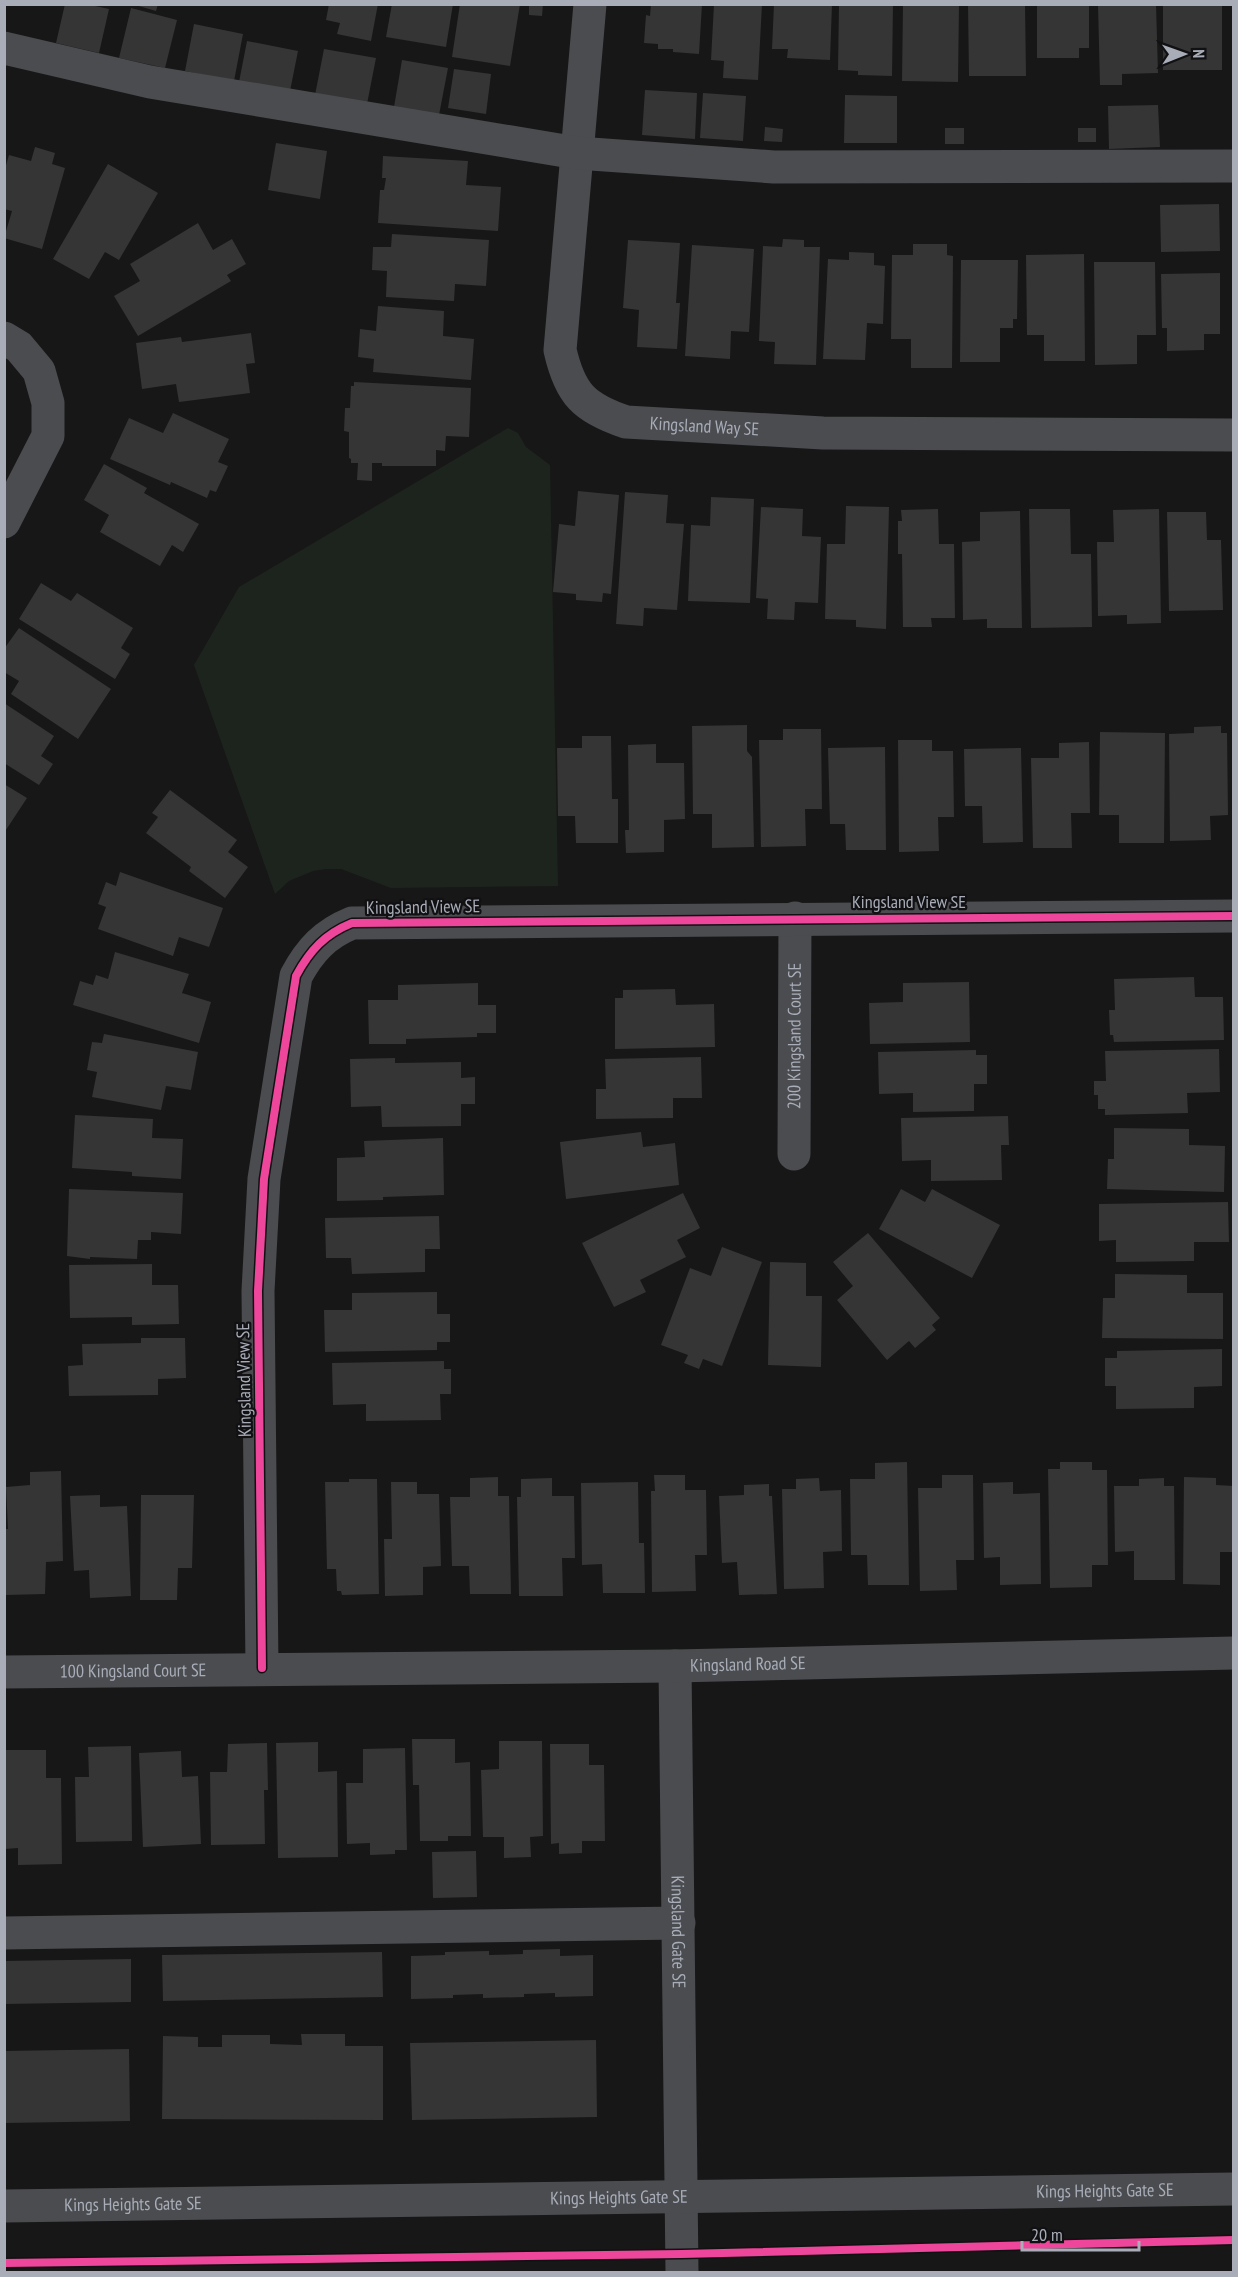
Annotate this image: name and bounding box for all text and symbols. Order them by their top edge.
north arrow [1154,24,1214,84]
text: N [1189,49,1209,58]
street label: Kingsland Way SE [649,411,760,440]
street label: Kingsland View SE [852,890,966,913]
street label: Kingsland View SE [366,894,480,919]
street label: 200 Kingsland Court SE [782,963,806,1109]
street label: Kingsland View SE [231,1323,256,1437]
street label: Kingsland Road SE [690,1651,806,1677]
street label: 100 Kingsland Court SE [60,1658,206,1683]
street label: Kingsland Gate SE [666,1875,691,1989]
street label: Kings Heights Gate SE [1036,2178,1174,2203]
street label: Kings Heights Gate SE [550,2185,688,2209]
street label: Kings Heights Gate SE [64,2191,202,2216]
scale bar [1022,2214,1139,2252]
text: 20 m [1031,2223,1063,2246]

